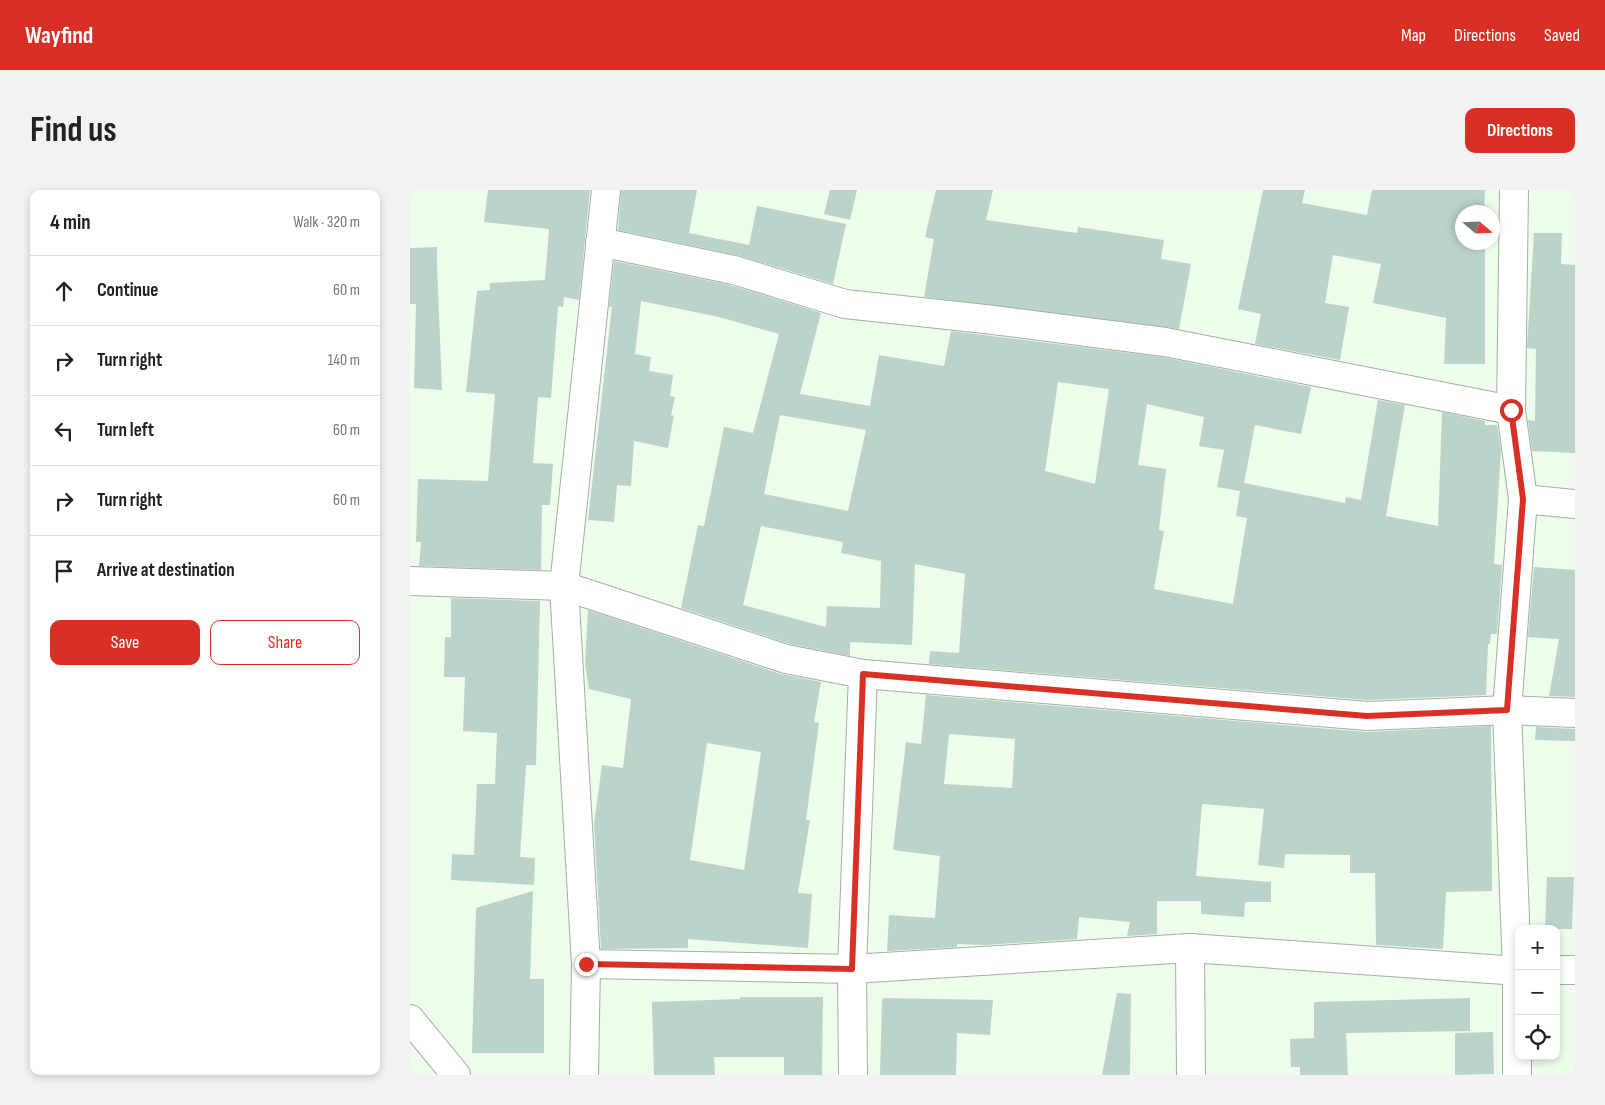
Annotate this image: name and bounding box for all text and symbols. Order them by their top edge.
text: Wayfind [25,21,93,50]
text: Map [1401,25,1426,46]
text: Directions [1454,25,1516,46]
text: Saved [1544,25,1580,46]
button: Directions [1465,108,1575,153]
text: Find us [30,109,117,152]
north arrow [1455,205,1500,250]
text: 4 min [50,210,91,235]
text: Walk · 320 m [293,213,360,232]
icon: ahead [50,277,78,305]
text: Continue [97,279,158,302]
text: 60 m [333,281,360,300]
icon: right [50,347,78,375]
text: Turn right [97,349,162,372]
text: 140 m [328,351,360,370]
route start [1500,399,1523,422]
icon: left [50,417,78,445]
text: Turn left [97,419,154,442]
text: 60 m [333,421,360,440]
icon: right [50,487,78,515]
text: Turn right [97,489,162,512]
text: 60 m [333,491,360,510]
icon: arrive [50,557,78,585]
text: Arrive at destination [97,559,235,582]
button: Save [50,620,200,665]
button: Share [210,620,360,665]
map controls [1515,925,1560,1060]
button: + [1515,925,1560,970]
route end [575,953,598,976]
button: − [1515,970,1560,1015]
button: locate [1515,1015,1560,1060]

